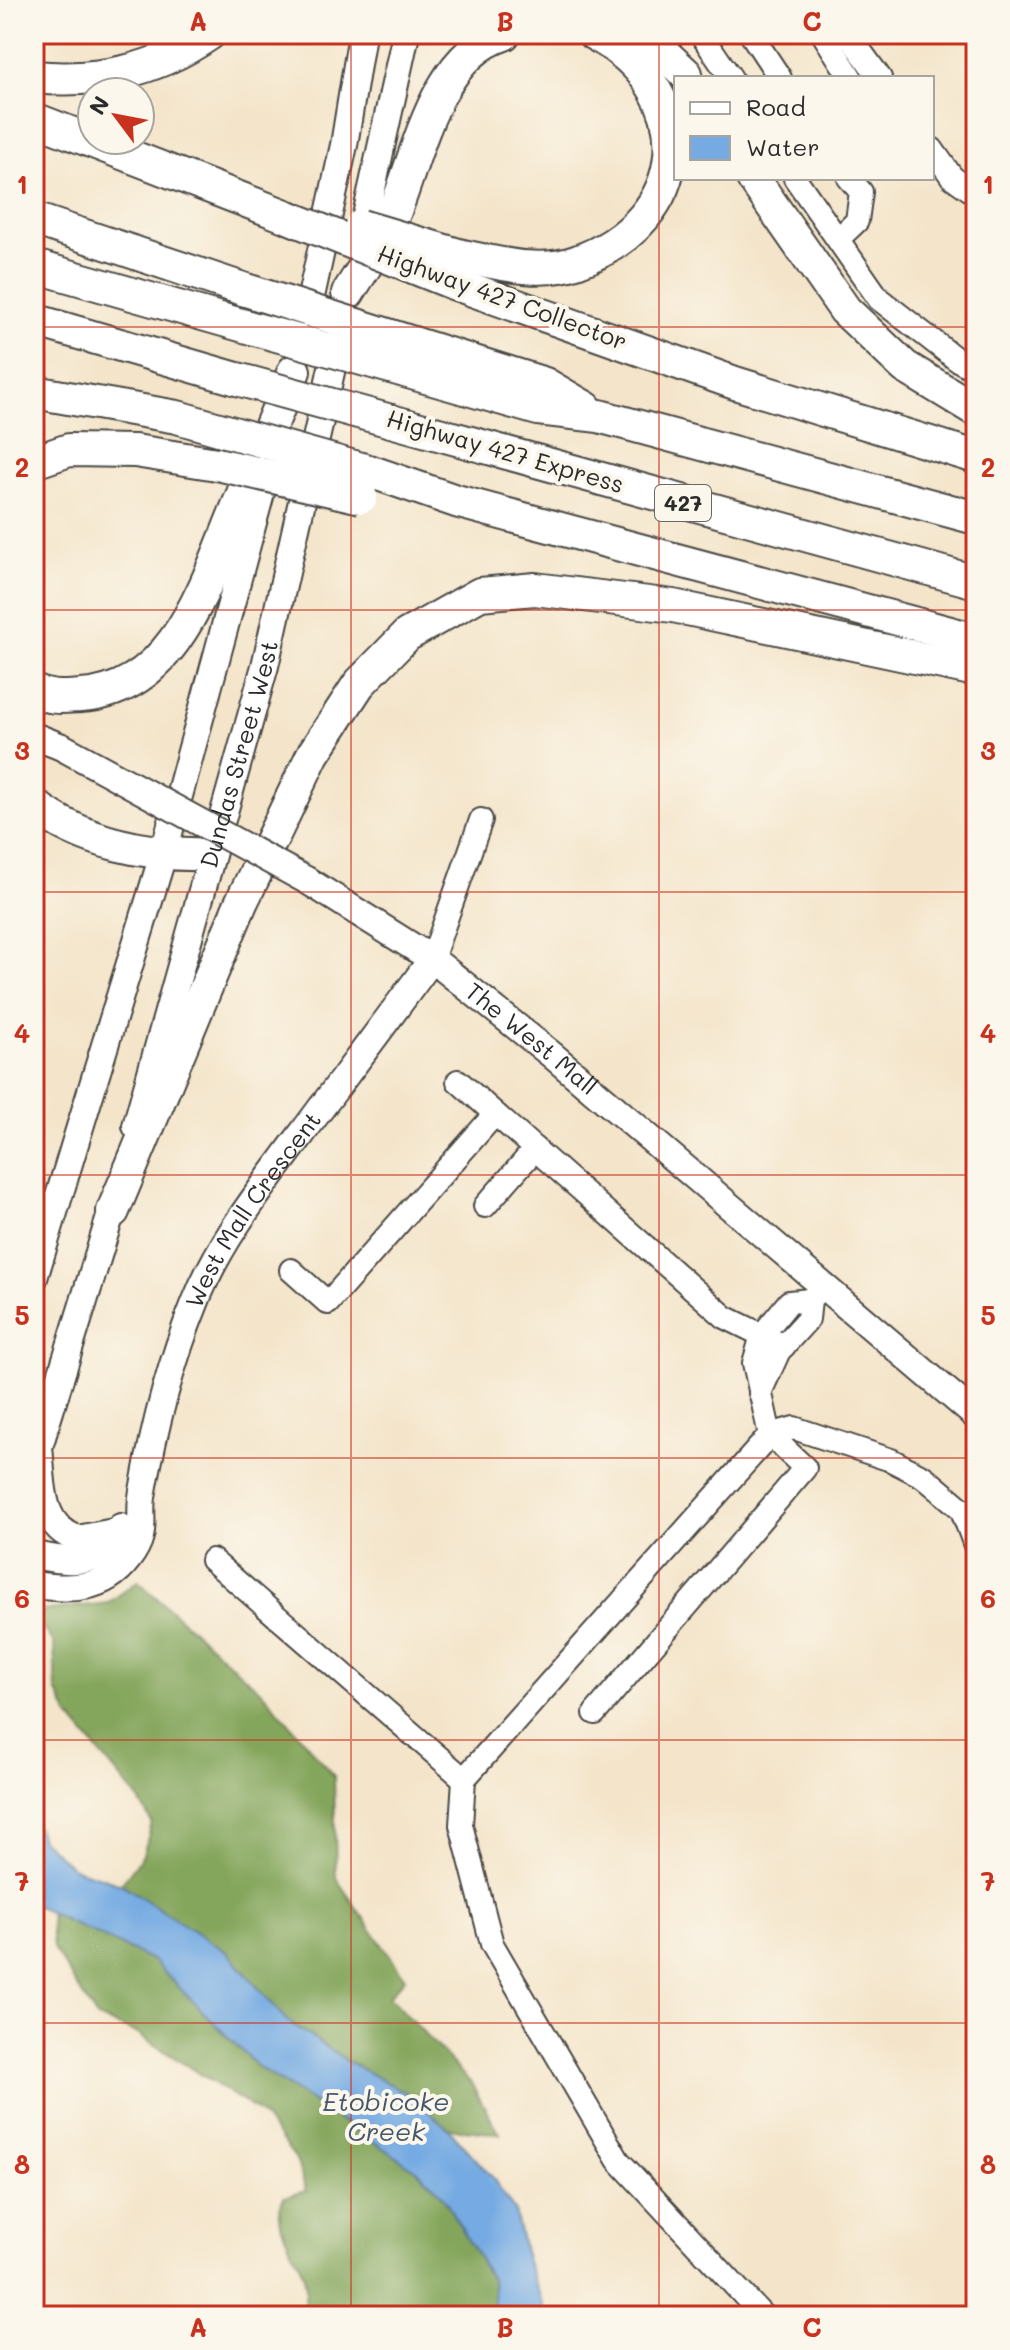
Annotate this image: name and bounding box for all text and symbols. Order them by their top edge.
text: A [189,4,207,38]
text: B [496,4,514,38]
text: C [802,4,822,38]
north arrow [76,76,156,156]
legend [674,76,934,180]
text: N [82,90,115,120]
text: Road [746,91,806,122]
text: Water [746,131,820,162]
text: 1 [16,167,28,201]
text: 1 [982,167,994,201]
street label: Highway 427 Collector [373,237,632,356]
street label: Highway 427 Express [383,402,628,499]
text: 2 [15,450,29,484]
text: 2 [981,450,995,484]
road number: 427 [655,485,711,521]
street label: Dundas Street West [192,637,284,871]
text: 3 [14,733,30,767]
text: 3 [980,733,996,767]
street label: The West Mall [460,975,605,1101]
text: 4 [14,1016,30,1050]
text: 4 [980,1016,996,1050]
street label: West Mall Crescent [178,1105,327,1312]
text: 5 [14,1298,30,1332]
text: 5 [980,1298,996,1332]
text: 6 [14,1581,30,1615]
text: 6 [980,1581,996,1615]
text: 7 [15,1864,29,1898]
text: 7 [981,1864,995,1898]
water label: Etobicoke Creek [323,2084,449,2148]
text: 8 [14,2147,30,2181]
text: 8 [980,2147,996,2181]
text: A [189,2310,207,2344]
text: B [496,2310,514,2344]
text: C [802,2310,822,2344]

